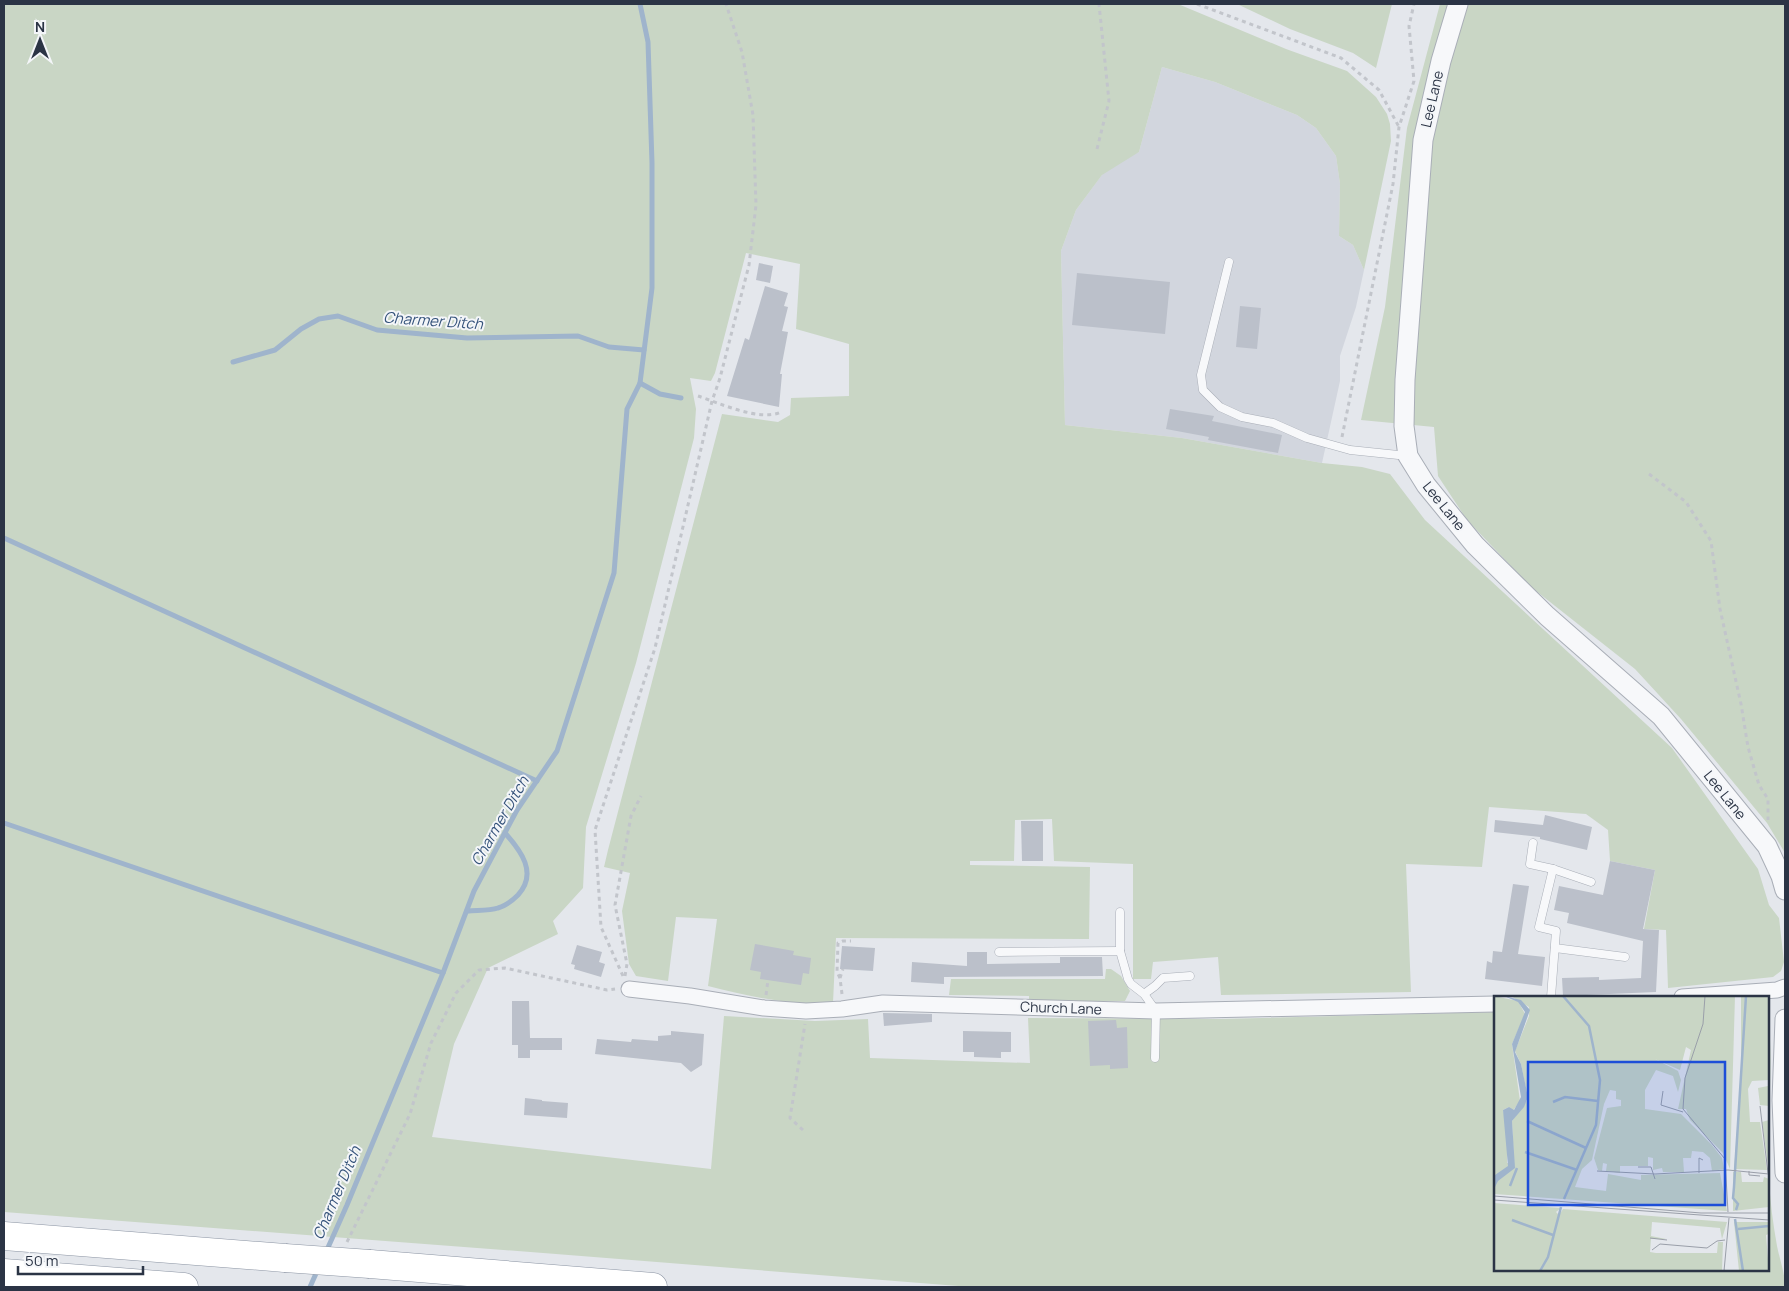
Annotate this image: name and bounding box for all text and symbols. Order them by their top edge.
north arrow [15,15,65,65]
text: N [35,17,45,36]
street label: Lee Lane [1416,69,1447,129]
water label: Charmer Ditch [383,307,485,335]
street label: Lee Lane [1419,477,1470,534]
street label: Lee Lane [1700,766,1751,823]
water label: Charmer Ditch [466,771,534,869]
inset map [1494,996,1769,1271]
street label: Church Lane [1020,997,1102,1018]
water label: Charmer Ditch [307,1142,366,1243]
scale bar [18,1244,142,1276]
text: 50 m [25,1250,59,1271]

